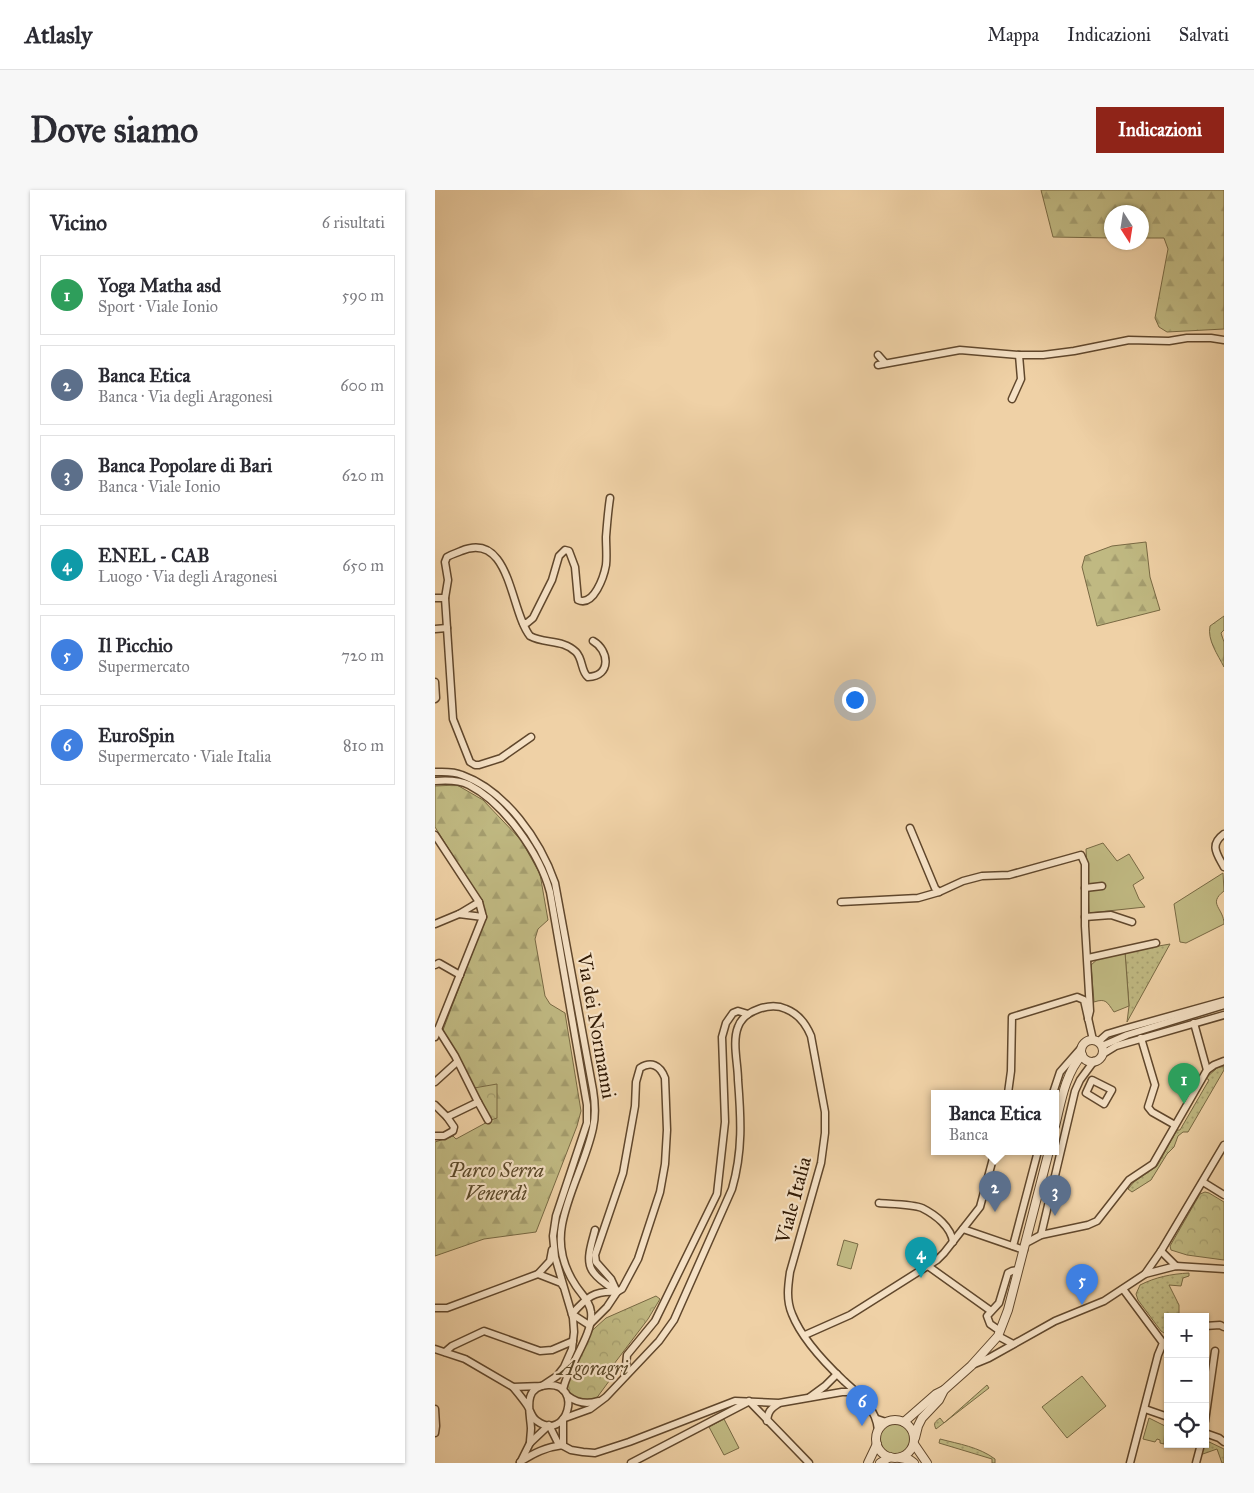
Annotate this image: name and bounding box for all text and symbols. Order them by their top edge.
text: Atlasly [25,20,92,50]
text: Mappa [987,24,1039,46]
text: Indicazioni [1067,24,1151,46]
text: Salvati [1179,24,1229,46]
button: Indicazioni [1096,107,1224,153]
text: Dove siamo [30,109,198,152]
north arrow [1104,205,1149,250]
text: Vicino [50,210,107,236]
text: 6 risultati [322,213,385,232]
text: Yoga Matha asd [98,274,221,297]
text: 1 [64,286,70,305]
text: 590 m [342,286,384,305]
text: Sport · Viale Ionio [98,297,218,316]
text: Banca Etica [98,364,191,387]
text: 2 [63,376,71,395]
text: 600 m [340,376,384,395]
text: Banca · Via degli Aragonesi [98,387,273,406]
text: Banca Popolare di Bari [98,454,272,477]
text: 3 [64,466,70,485]
text: 620 m [342,466,384,485]
text: Banca · Viale Ionio [98,477,220,496]
text: ENEL - CAB [98,544,210,567]
text: 4 [63,556,71,575]
text: 650 m [342,556,384,575]
text: Luogo · Via degli Aragonesi [98,567,277,586]
text: Il Picchio [98,634,173,657]
text: 5 [63,646,71,665]
text: 720 m [341,646,384,665]
text: Supermercato [98,657,190,676]
your location [842,687,868,713]
text: EuroSpin [98,724,174,747]
text: 6 [63,736,71,755]
text: 810 m [343,736,384,755]
text: Supermercato · Viale Italia [98,747,271,766]
street label: Via dei Normanni [572,951,622,1101]
pin: 1 [1168,1063,1200,1104]
popup [931,1090,1059,1155]
text: Banca Etica [949,1102,1041,1125]
text: Banca [949,1125,988,1144]
street label: Viale Italia [770,1153,816,1247]
park label: Parco Serra Venerdì [448,1158,544,1205]
pin: 2 [979,1171,1011,1212]
pin: 3 [1039,1175,1071,1216]
pin: 4 [905,1237,937,1278]
pin: 5 [1066,1264,1098,1305]
map controls [1164,1313,1209,1448]
button: + [1164,1313,1209,1358]
park label: Agoragri [555,1356,629,1380]
button: − [1164,1358,1209,1403]
pin: 6 [846,1385,878,1426]
button: locate [1164,1403,1209,1448]

